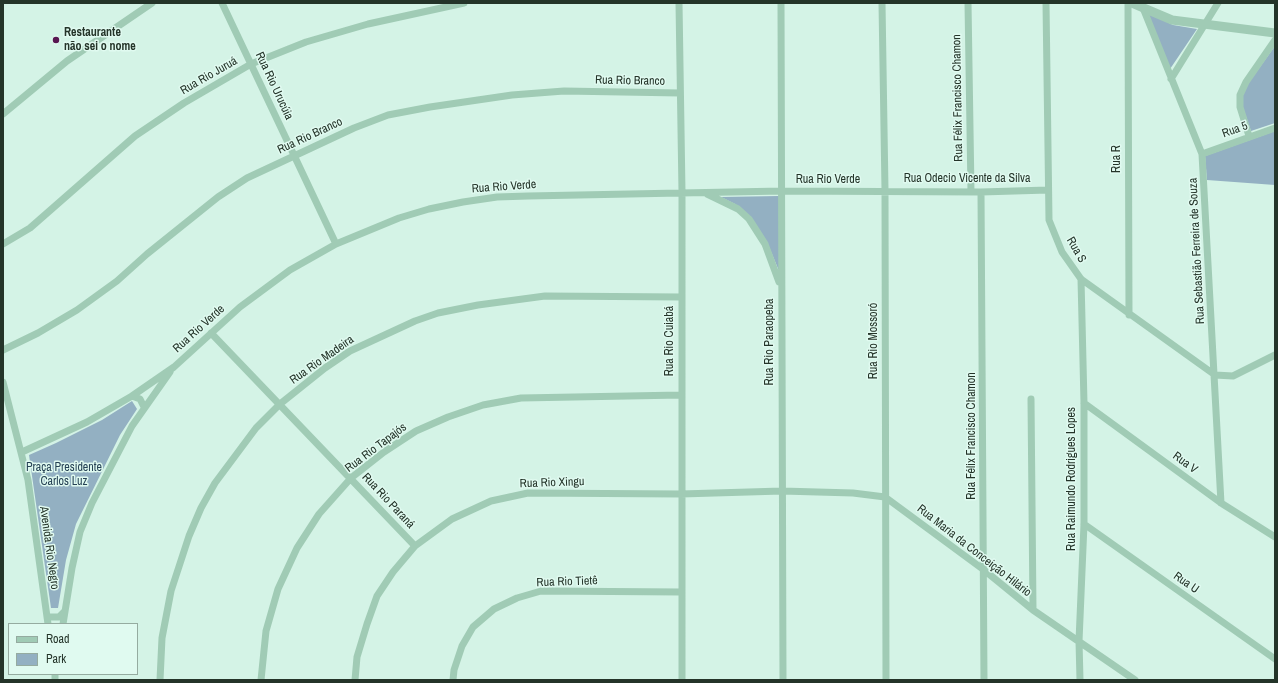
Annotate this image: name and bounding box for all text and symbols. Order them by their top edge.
place label: Restaurante não sei o nome [64,26,136,54]
street label: Rua Félix Francisco Chamon [950,34,966,162]
marker: Restaurante não sei o nome [51,35,61,45]
street label: Rua Rio Urucúia [252,50,296,122]
street label: Rua Rio Juruá [178,54,240,98]
street label: Rua Rio Branco [595,73,665,89]
street label: Rua Rio Branco [275,115,345,157]
street label: Rua 5 [1220,119,1250,141]
street label: Rua R [1110,145,1124,173]
street label: Rua Odecio Vicente da Silva [904,172,1030,186]
street label: Rua Rio Verde [796,173,860,187]
street label: Rua Sebastião Ferreira de Souza [1186,177,1208,325]
street label: Rua Rio Verde [471,178,537,196]
street label: Rua S [1063,235,1089,265]
street label: Rua Rio Paraopeba [763,299,777,385]
street label: Rua Rio Verde [170,302,228,356]
street label: Rua Rio Mossoró [867,303,881,379]
street label: Rua Rio Cuiabá [663,306,677,376]
street label: Rua Rio Madeira [287,333,357,387]
street label: Rua Félix Francisco Chamon [965,372,979,500]
street label: Rua Raimundo Rodrigues Lopes [1065,407,1079,551]
street label: Rua Rio Tapajós [343,420,409,476]
street label: Rua V [1170,449,1200,477]
park label: Praça Presidente Carlos Luz [26,461,102,489]
street label: Rua Rio Paraná [359,470,417,532]
street label: Rua Rio Xingu [519,475,585,491]
street label: Rua Maria da Conceição Hilário [914,502,1034,600]
street label: Avenida Rio Negro [36,506,62,590]
street label: Rua U [1170,569,1202,597]
street label: Rua Rio Tietê [536,574,598,590]
legend [8,623,138,675]
text: Road [46,631,70,647]
text: Park [46,651,66,667]

